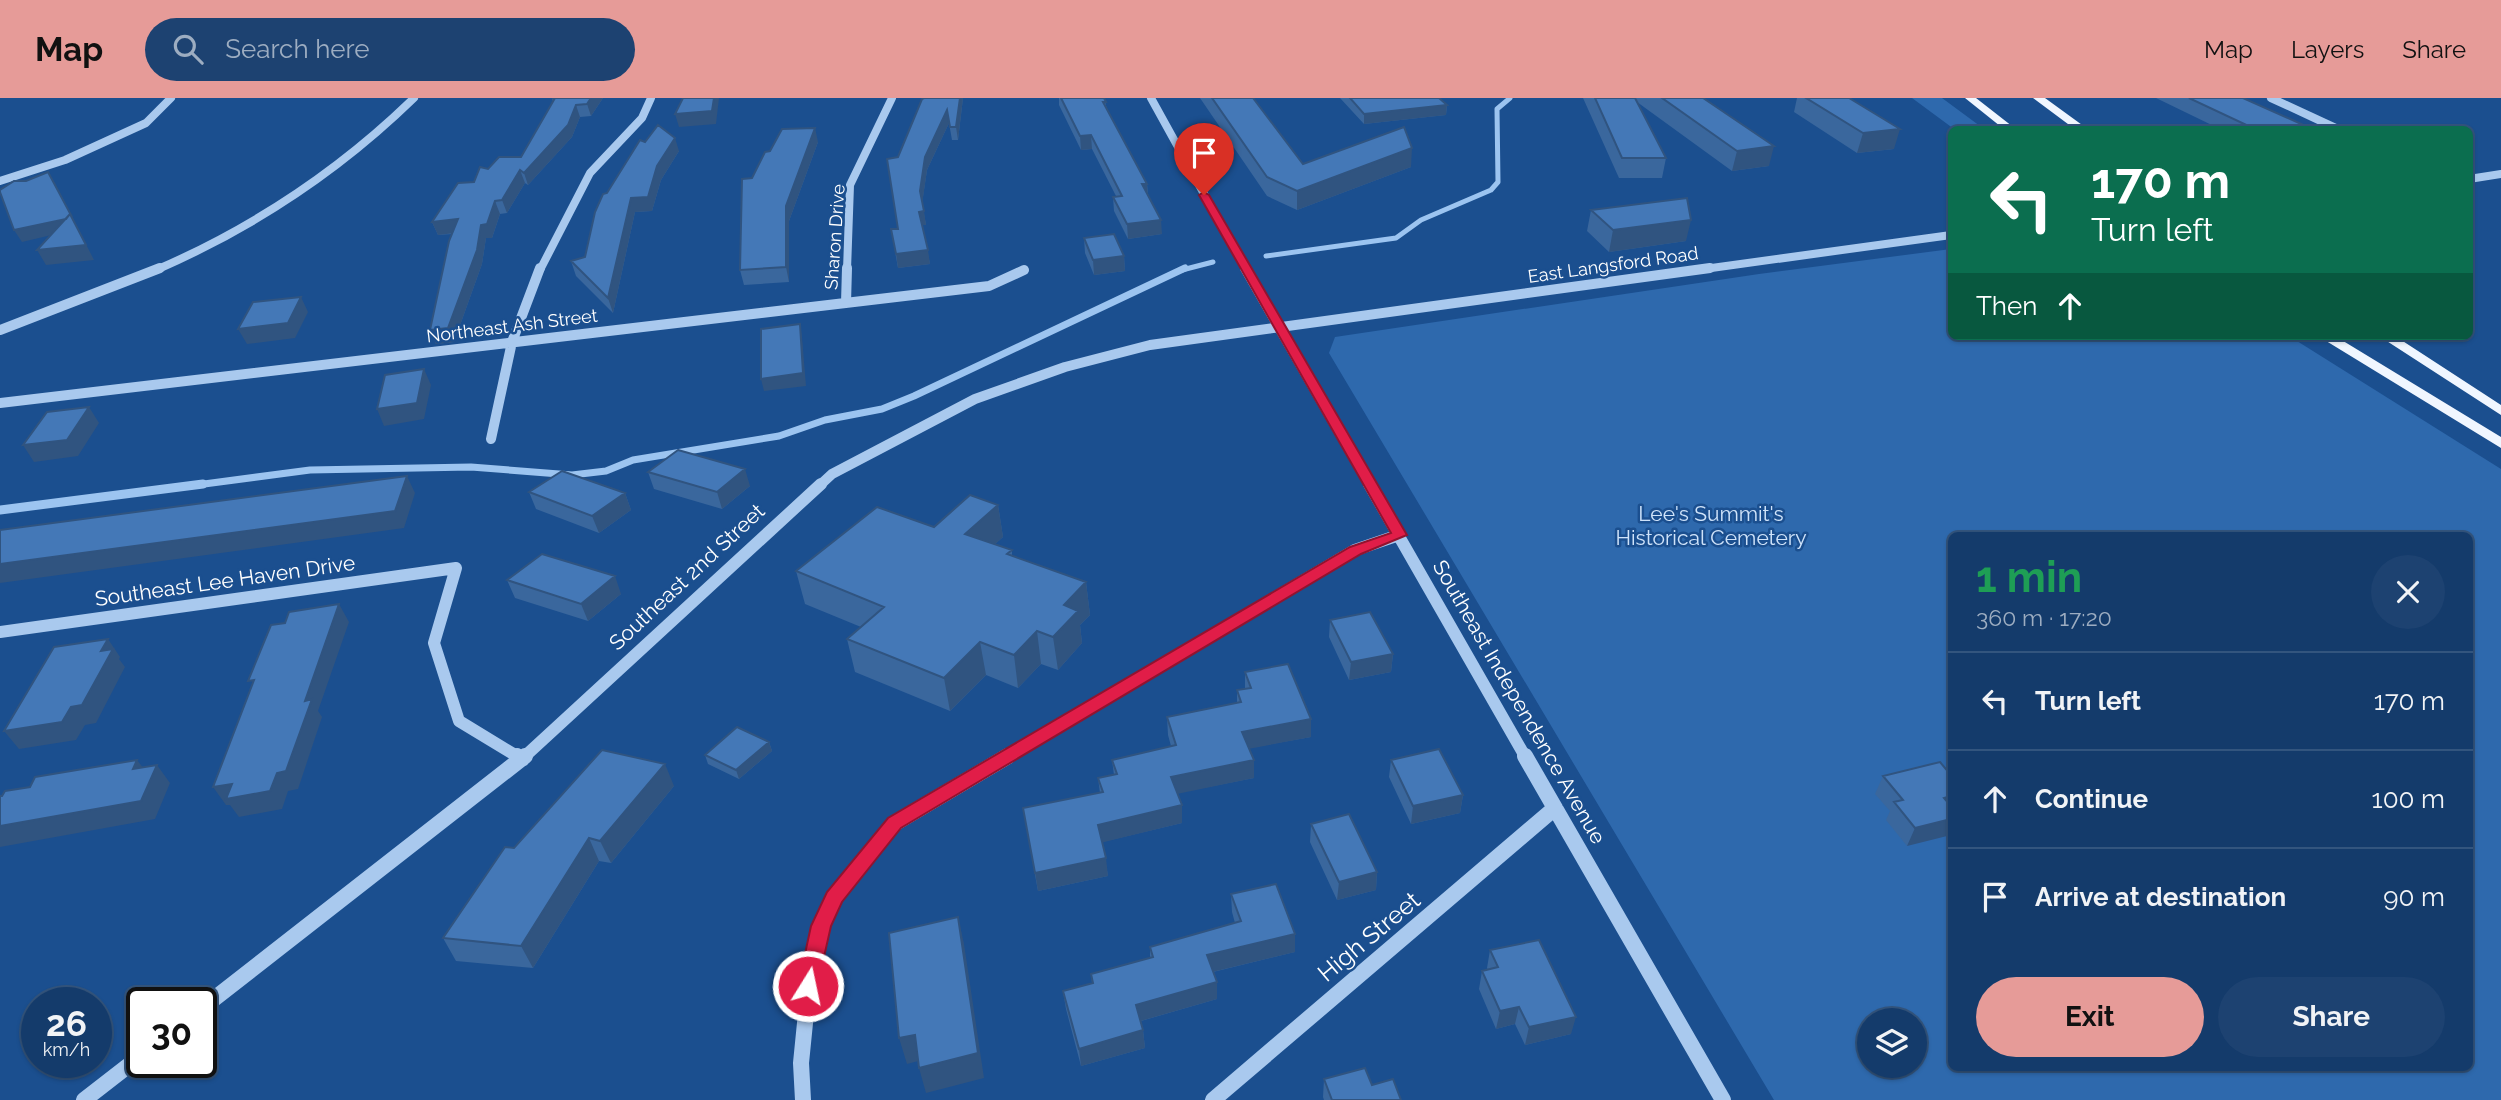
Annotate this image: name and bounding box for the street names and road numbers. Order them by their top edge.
street label: Sharon Drive [820,183,849,291]
street label: East Langsford Road [1526,242,1700,287]
street label: Northeast Ash Street [425,305,599,346]
street label: Southeast 2nd Street [604,498,769,655]
street label: Southeast Lee Haven Drive [93,550,357,611]
street label: Southeast Independence Avenue [1428,555,1611,848]
street label: High Street [1312,886,1426,988]

